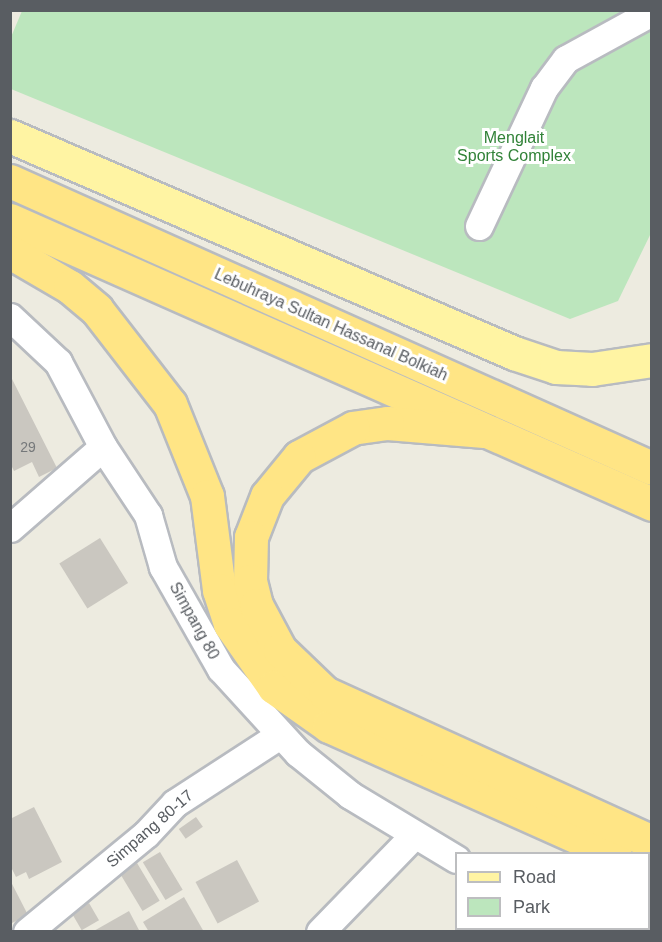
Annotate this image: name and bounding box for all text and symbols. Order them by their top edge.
park label: Menglait Sports Complex [457,128,571,166]
street label: Lebuhraya Sultan Hassanal Bolkiah [211,265,451,385]
house number: 29 [20,439,36,455]
street label: Simpang 80 [165,579,223,663]
street label: Simpang 80-17 [103,786,197,872]
legend [455,852,650,930]
text: Road [513,867,556,887]
text: Park [513,897,550,917]

